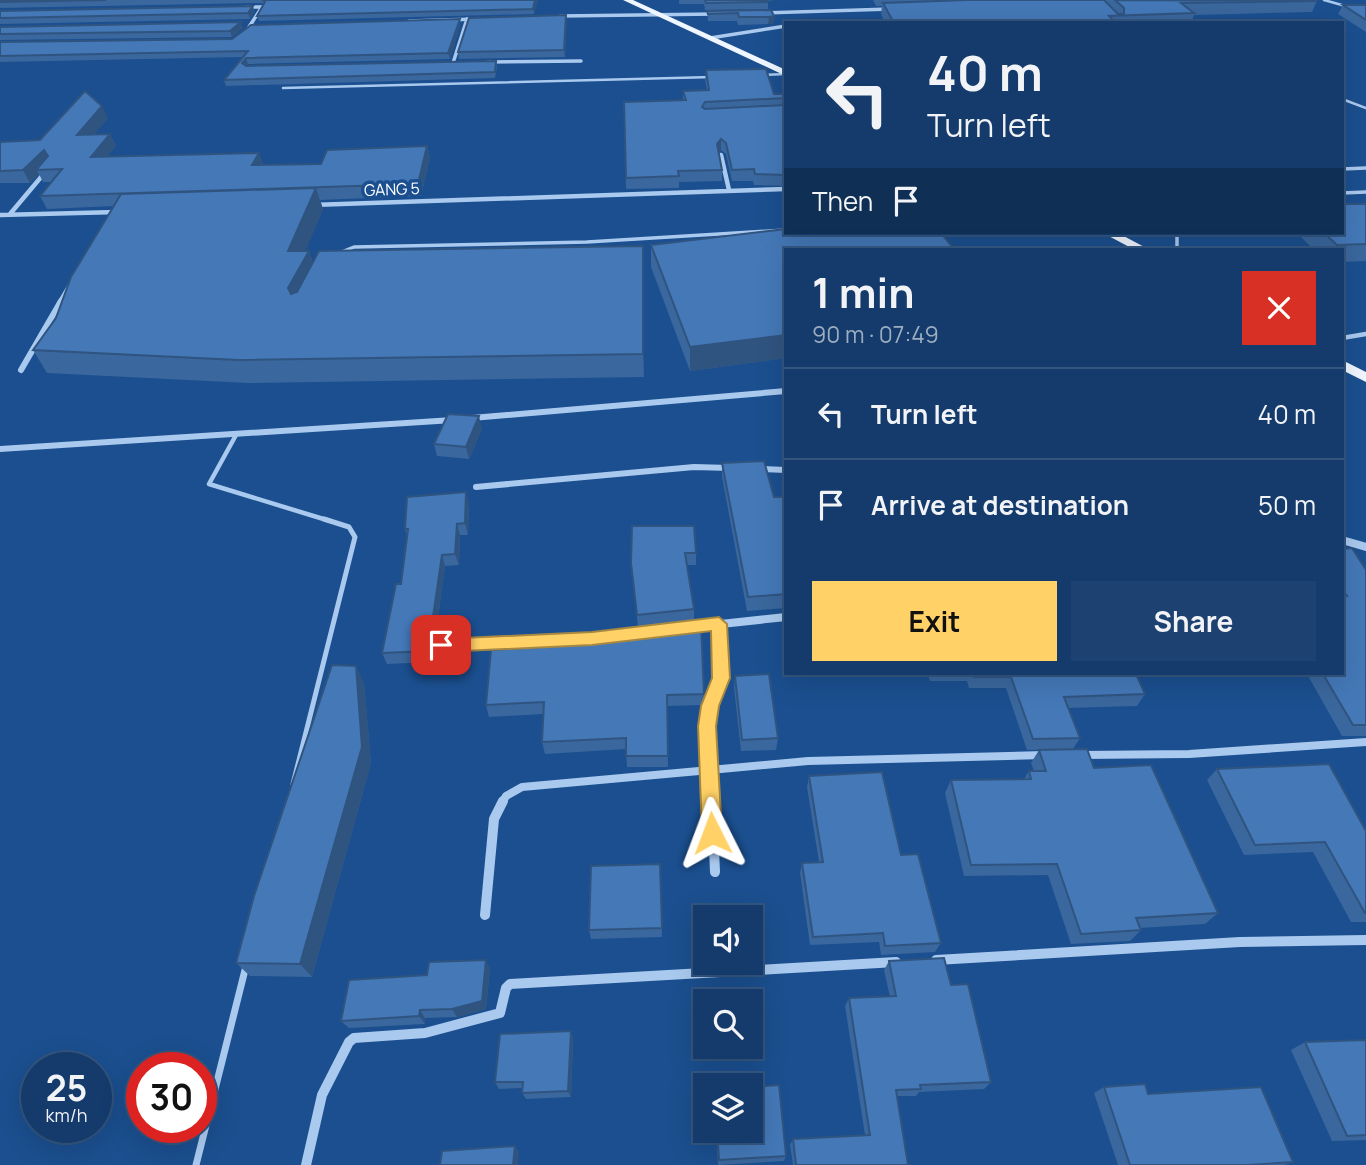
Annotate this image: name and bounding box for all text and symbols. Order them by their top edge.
text: 40 m [927,39,1043,106]
icon: left [812,49,903,140]
text: Turn left [927,103,1051,147]
street label: GANG 5 [364,177,420,201]
icon: arrive [887,182,925,220]
text: Then [812,183,873,219]
text: 1 min [812,263,915,321]
button: close [1242,271,1316,345]
text: 90 m · 07:49 [812,318,939,350]
icon: left [812,395,850,433]
text: Turn left [871,396,978,432]
text: 40 m [1258,396,1316,432]
icon: arrive [812,486,850,524]
text: Arrive at destination [871,487,1129,523]
text: 50 m [1258,487,1316,523]
button: Exit [812,581,1057,661]
button: Share [1071,581,1316,661]
pin [411,615,471,675]
icon: arrive [422,626,460,664]
position arrow [675,796,749,870]
map controls [693,905,763,1143]
button: sound [693,905,763,975]
button: search [693,989,763,1059]
speed limit sign: 30 [126,1052,217,1143]
text: 25 [46,1064,87,1112]
button: layers [693,1073,763,1143]
text: km/h [46,1103,87,1127]

